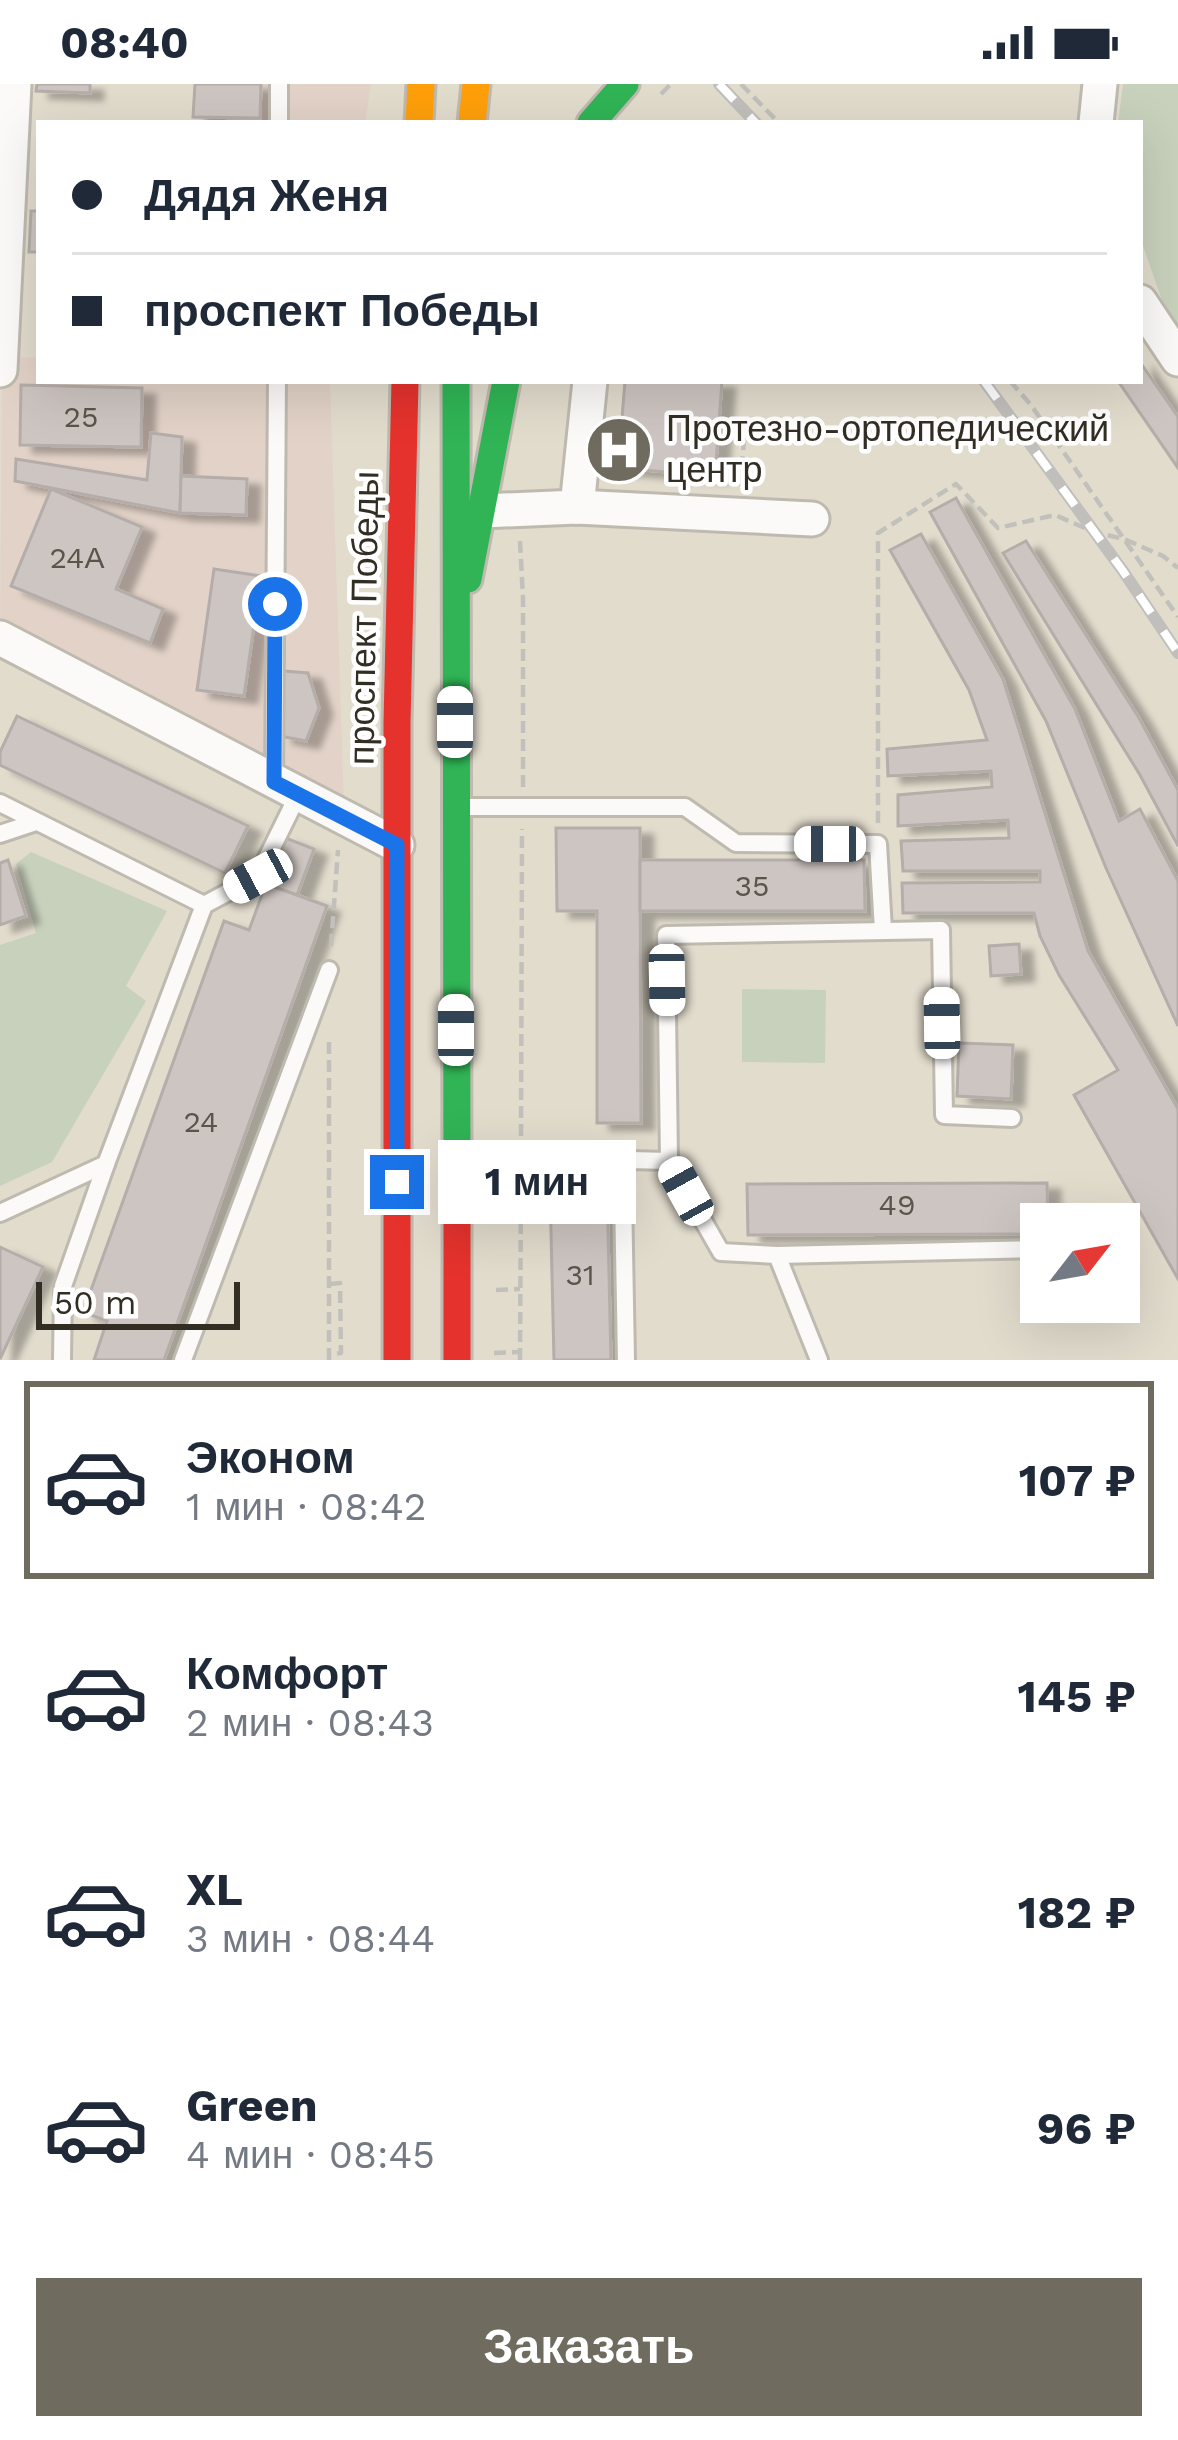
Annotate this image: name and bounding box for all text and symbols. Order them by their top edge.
text: 08:40 [60,16,189,69]
text: Дядя Женя [144,169,389,222]
text: проспект Победы [144,284,540,337]
house number: 25 [64,399,98,434]
place label: Протезно-ортопедический центр [666,408,1109,491]
hospital icon: Протезно-ортопедический центр [584,415,654,485]
street label: проспект Победы [340,471,388,765]
house number: 24А [50,540,104,575]
route start [248,577,302,631]
car [437,686,473,758]
car [794,826,866,862]
car [218,843,298,909]
house number: 35 [735,868,769,903]
car [648,944,686,1016]
car [923,987,961,1059]
car [438,994,474,1066]
house number: 24 [184,1104,218,1139]
callout: 1 мин [439,1140,637,1224]
car [653,1151,719,1231]
route end [370,1155,424,1209]
text: 1 мин [485,1159,589,1204]
house number: 49 [879,1187,915,1222]
north arrow [1020,1203,1140,1323]
map controls [1020,1203,1140,1323]
house number: 31 [565,1257,595,1292]
scale bar [36,1276,240,1329]
text: 50 m [54,1283,136,1322]
icon: car [42,1426,150,1534]
text: Эконом [186,1431,355,1484]
text: 107 ₽ [1019,1454,1136,1507]
text: 1 мин · 08:42 [186,1484,426,1529]
icon: car [42,1642,150,1750]
text: Комфорт [186,1647,388,1700]
text: 145 ₽ [1017,1670,1136,1723]
text: 2 мин · 08:43 [186,1700,434,1745]
icon: car [42,1858,150,1966]
text: XL [186,1863,243,1916]
text: 182 ₽ [1018,1886,1136,1939]
text: 3 мин · 08:44 [186,1916,435,1961]
icon: car [42,2074,150,2182]
text: Green [186,2079,318,2132]
text: 96 ₽ [1037,2102,1136,2155]
text: 4 мин · 08:45 [186,2132,435,2177]
button: Заказать [36,2278,1142,2416]

